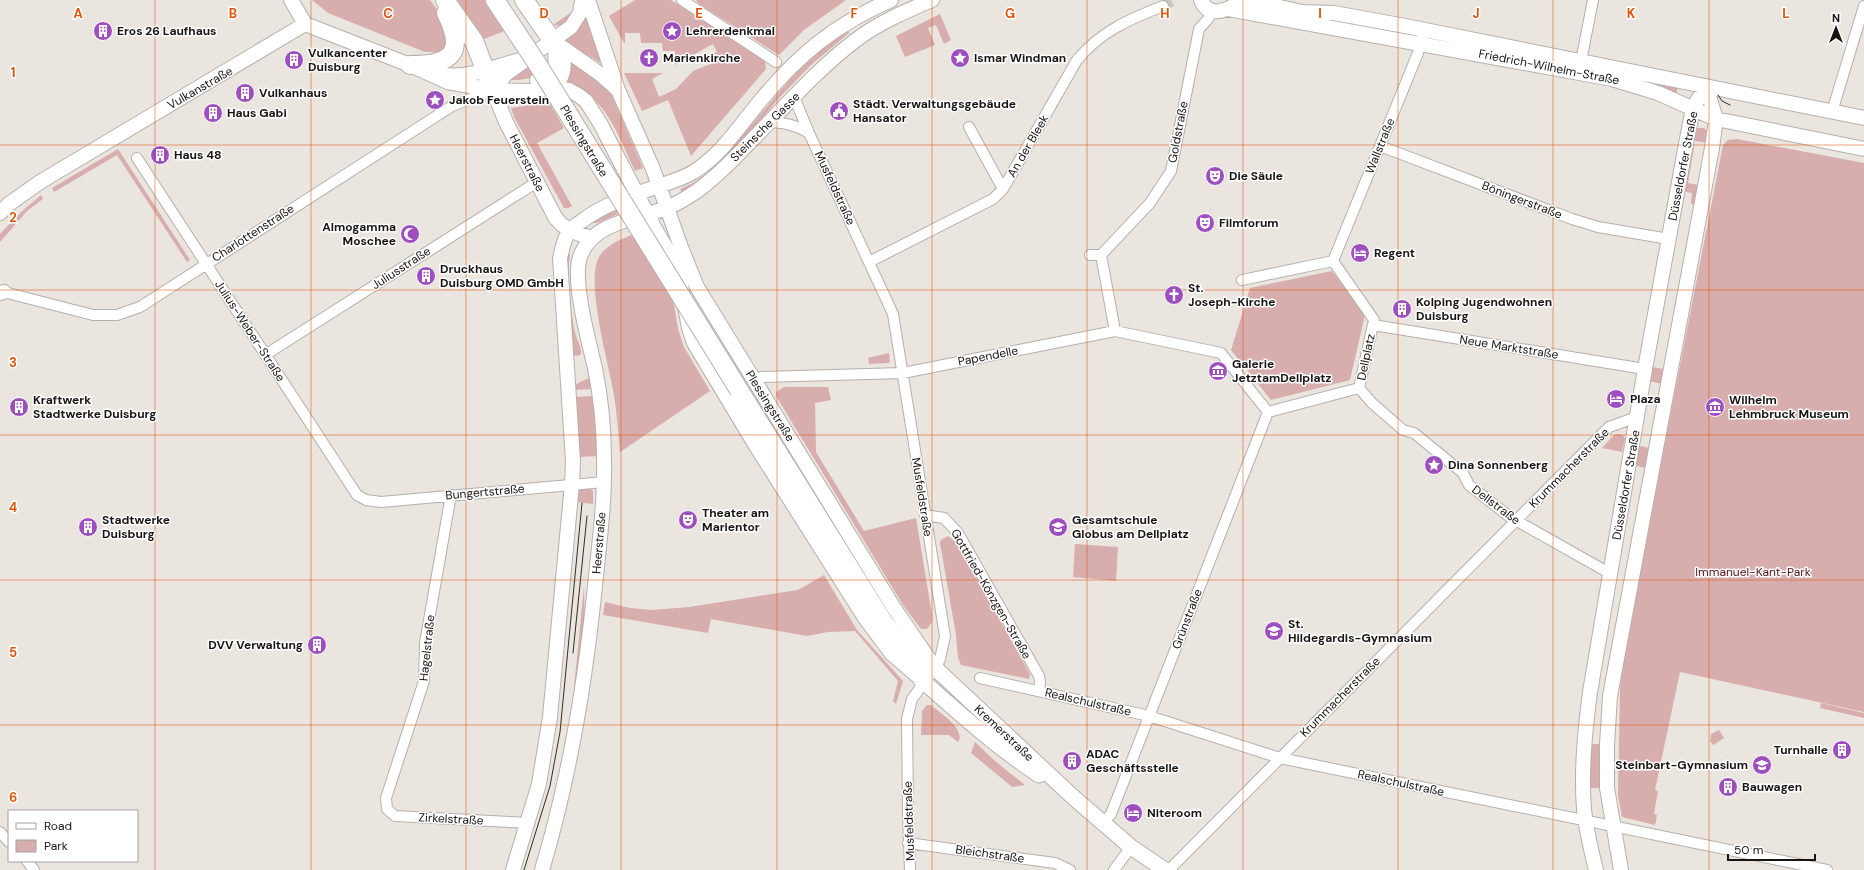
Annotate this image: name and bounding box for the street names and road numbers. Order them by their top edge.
street label: Friedrich-Wilhelm-Straße [1477,45,1621,89]
street label: Vulkanstraße [164,63,236,113]
street label: Steinsche Gasse [727,89,803,165]
street label: Goldstraße [1164,100,1192,164]
street label: Plessingstraße [556,102,612,180]
street label: Düsseldorfer Straße [1665,110,1702,222]
street label: An der Bleek [1004,112,1052,180]
street label: Wallstraße [1362,116,1399,176]
street label: Heerstraße [506,132,548,195]
street label: Musfeldstraße [811,148,859,228]
street label: Böningerstraße [1480,177,1565,223]
street label: Charlottenstraße [209,200,297,266]
street label: Juliusstraße [368,243,434,293]
street label: Julius-Weber-Straße [211,277,289,385]
street label: Neue Marktstraße [1458,331,1560,363]
street label: Dellplatz [1353,332,1379,382]
street label: Papendelle [957,342,1020,370]
street label: Plessingstraße [742,367,798,445]
street label: Krummacherstraße [1525,424,1613,512]
street label: Düsseldorfer Straße [1608,429,1644,541]
street label: Musfeldstraße [908,456,936,538]
street label: Bungertstraße [445,481,525,503]
street label: Dellstraße [1469,482,1523,528]
street label: Heerstraße [588,511,610,575]
street label: Gottfried-Könzgen-Straße [947,526,1035,662]
street label: Grünstraße [1168,586,1206,651]
street label: Hagelstraße [416,614,438,682]
street label: Krummacherstraße [1296,653,1384,741]
street label: Realschulstraße [1043,684,1133,720]
street label: Kremerstraße [971,701,1037,765]
street label: Realschulstraße [1356,766,1446,800]
street label: Musfeldstraße [900,781,918,861]
street label: Zirkelstraße [418,809,484,829]
street label: Bleichstraße [955,841,1026,867]

